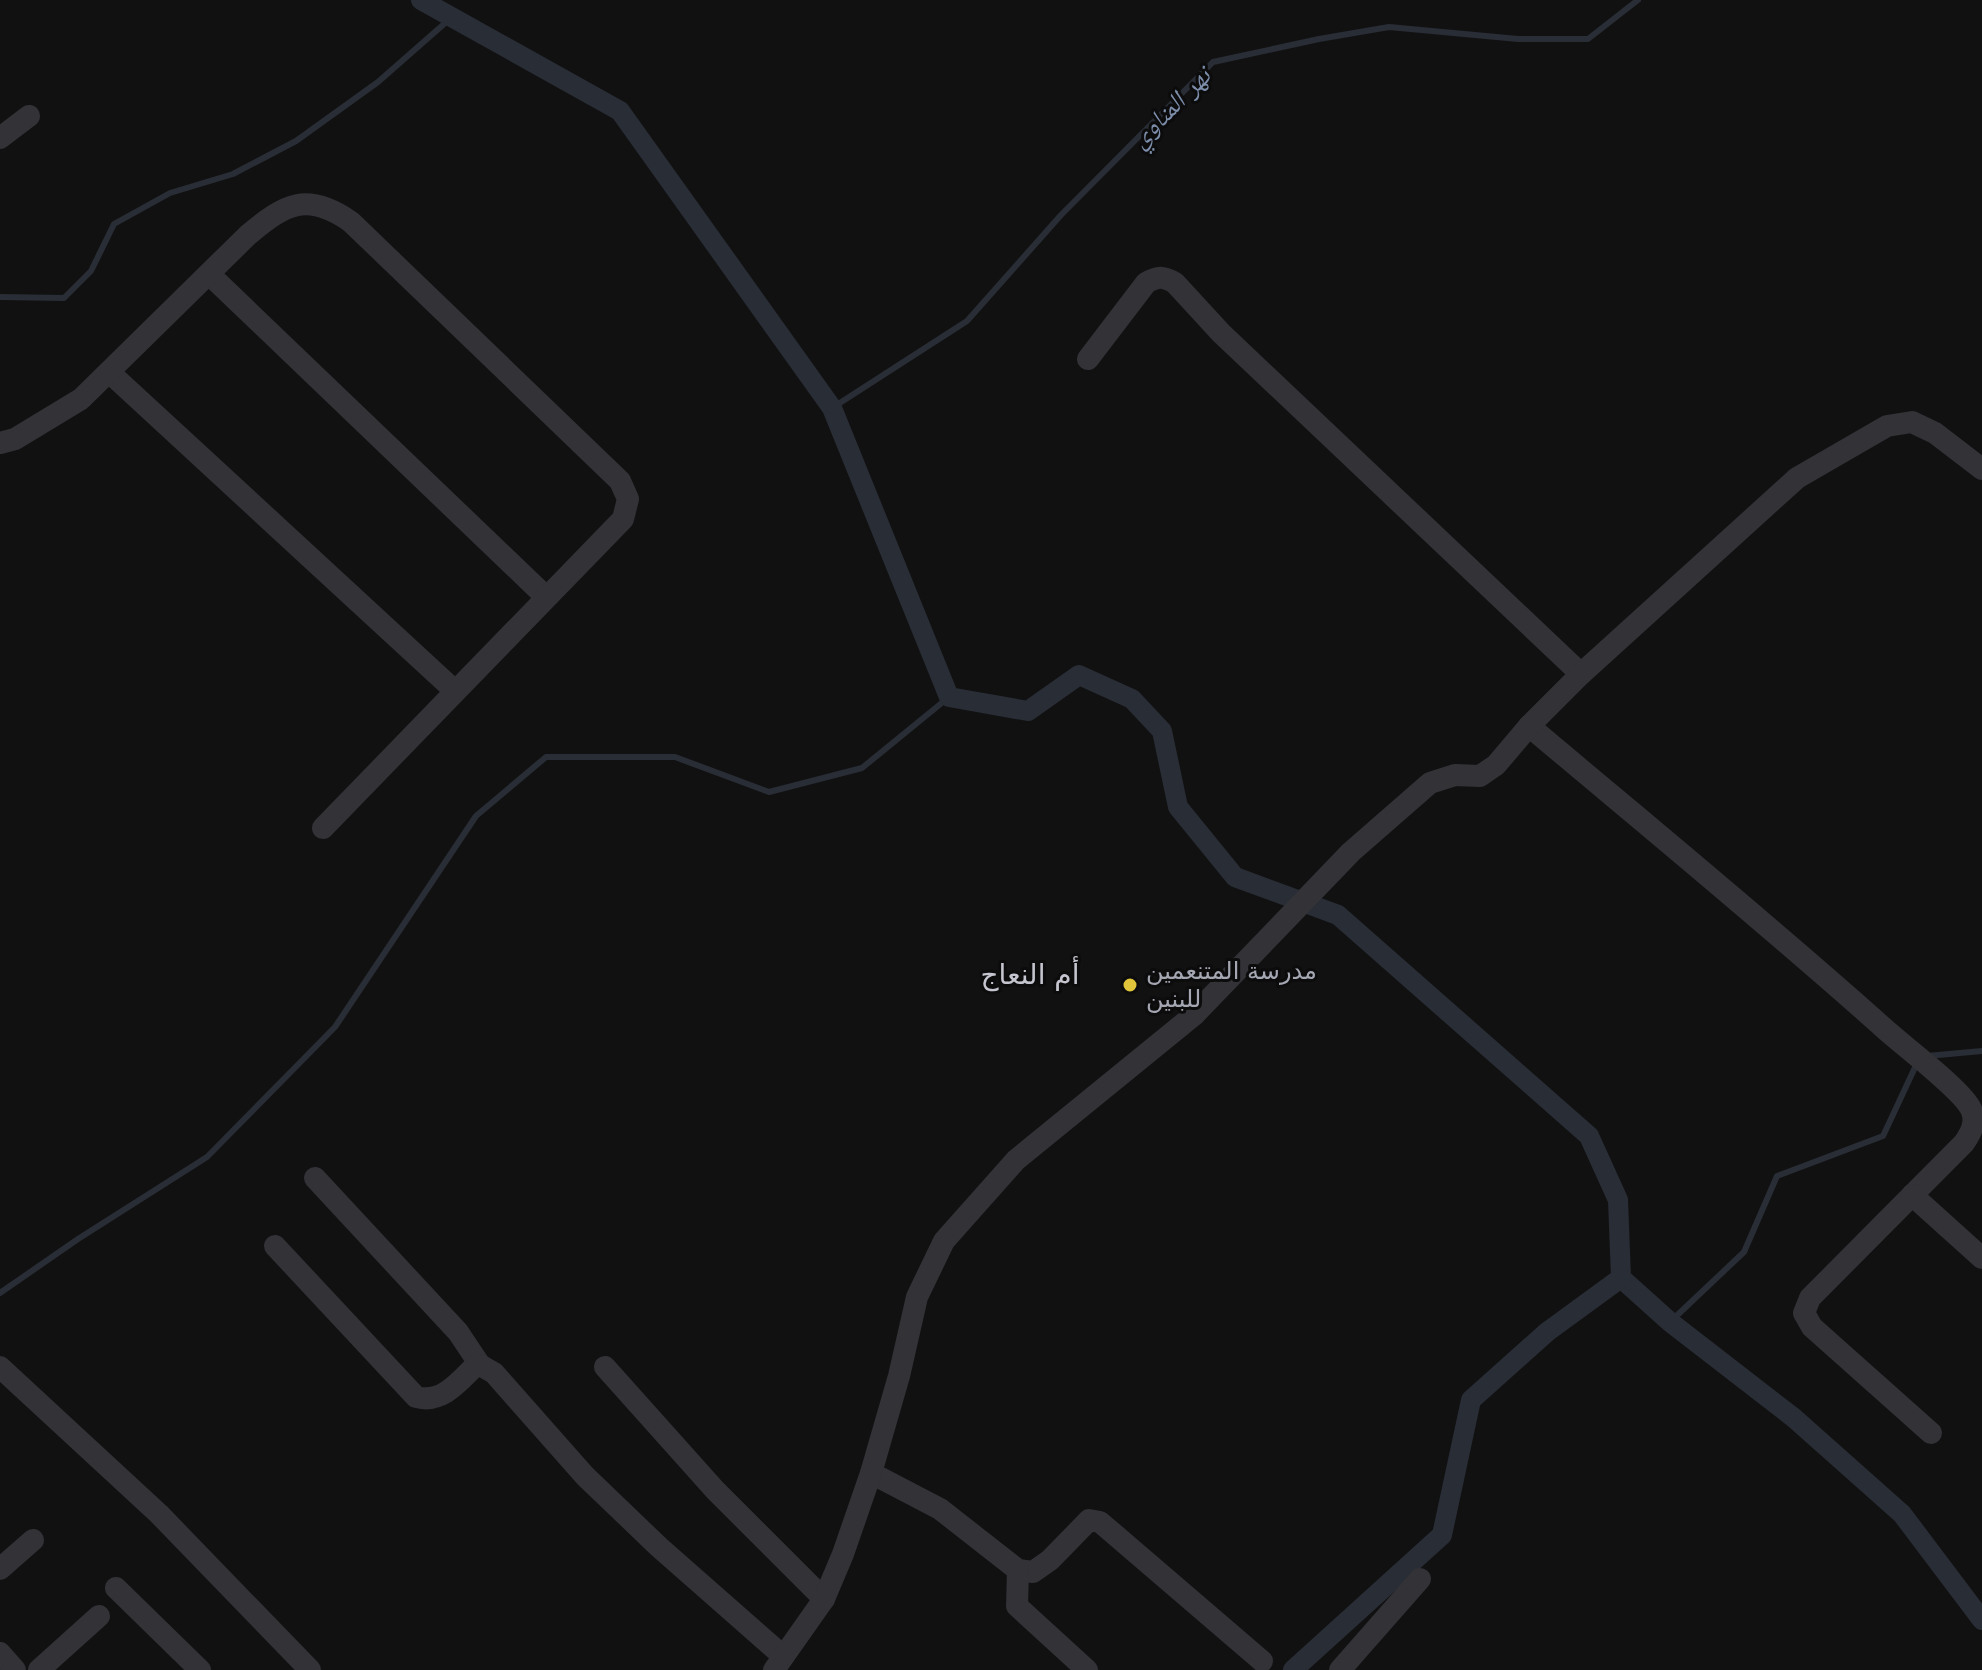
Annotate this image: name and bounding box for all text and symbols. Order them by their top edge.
water label: نهر المناوي [1124,58,1223,157]
district label: أم النعاج [981,955,1079,992]
place label: مدرسة المتنعمين للبنين [1146,957,1317,1013]
marker: مدرسة المتنعمين للبنين [1121,976,1139,994]

